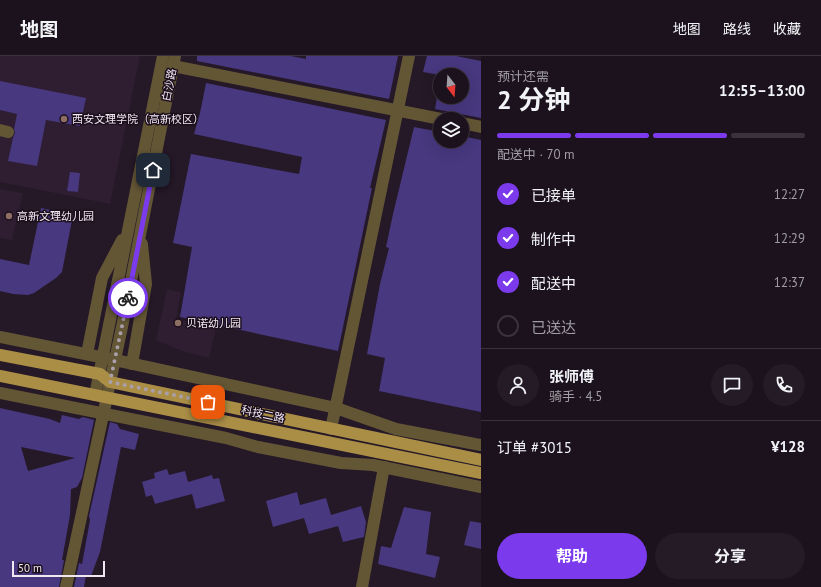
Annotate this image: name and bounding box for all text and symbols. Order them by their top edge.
text: 地图 [20,17,58,41]
text: 地图 [673,20,701,38]
text: 路线 [723,20,751,38]
text: 收藏 [773,20,801,38]
street label: 白沙路 [159,67,179,103]
north arrow [433,68,469,104]
map controls [433,68,469,148]
text: 预计还需 [497,68,549,85]
text: 12:55–13:00 [719,81,805,100]
text: 2 分钟 [497,83,570,116]
place label: 西安文理学院（高新校区） [72,112,204,126]
button: layers [433,112,469,148]
marker: 西安文理学院（高新校区） [59,114,69,124]
text: 配送中 · 70 m [497,146,575,163]
pin [136,153,170,187]
icon: home [142,159,164,181]
icon: check [497,183,519,205]
text: 已接单 [531,186,576,205]
text: 12:27 [774,186,805,203]
place label: 高新文理幼儿园 [17,209,94,223]
marker: 高新文理幼儿园 [4,211,14,221]
icon: check [497,227,519,249]
text: 制作中 [531,230,576,249]
text: 12:29 [774,230,805,247]
icon: check [497,271,519,293]
text: 配送中 [531,274,576,293]
text: 12:37 [774,274,805,291]
courier [108,278,148,318]
icon: bike [117,287,139,309]
place label: 贝诺幼儿园 [186,316,241,330]
marker: 贝诺幼儿园 [173,318,183,328]
text: 已送达 [531,318,576,337]
button: person [497,364,539,406]
button: chat [711,364,753,406]
button: phone [763,364,805,406]
text: 张师傅 [549,367,594,386]
pin [191,385,225,419]
text: 骑手 · 4.5 [549,388,602,405]
icon: bag [197,391,219,413]
street label: 科技二路 [240,403,286,425]
text: ¥128 [771,437,805,456]
text: 订单 #3015 [497,438,572,457]
button: 帮助 [497,533,647,579]
button: 分享 [655,533,805,579]
scale bar [12,559,105,578]
text: 50 m [18,561,42,575]

